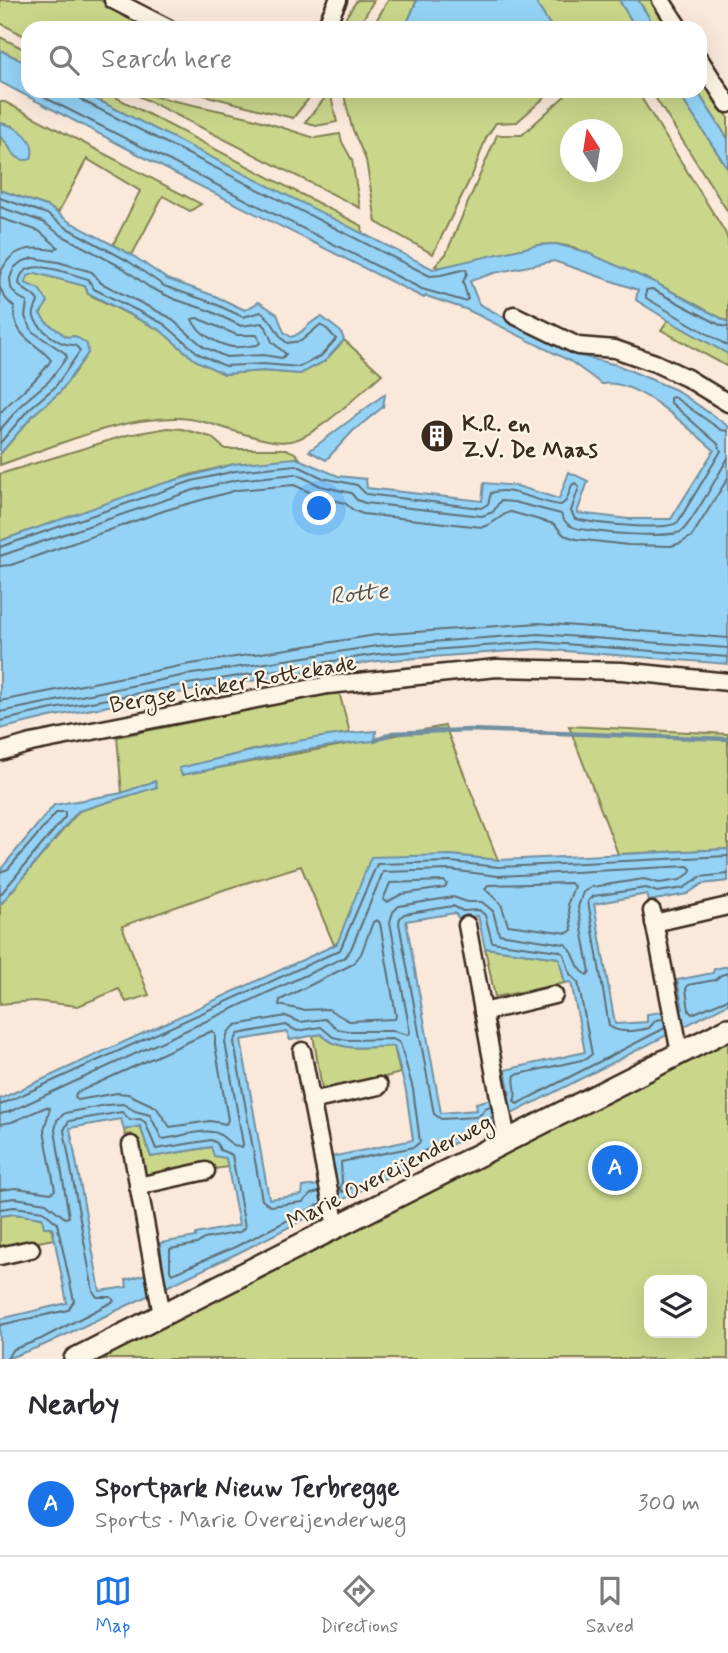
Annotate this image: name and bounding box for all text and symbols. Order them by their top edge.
search box [21,21,707,98]
icon: search [45,41,83,79]
text: Search here [101,43,232,77]
north arrow [560,119,623,182]
place label: K.R. en Z.V. De Maas [462,410,598,466]
building icon: K.R. en Z.V. De Maas [418,417,456,455]
your location [302,491,336,525]
water label: Rotte [328,576,391,613]
street label: Bergse Linker Rottekade [107,648,360,723]
street label: Marie Overeijenderweg [282,1108,499,1239]
pin: A [592,1142,638,1194]
map controls [644,1275,707,1338]
button: layers [644,1275,707,1338]
text: Nearby [28,1385,119,1424]
text: Sportpark Nieuw Terbregge [95,1472,399,1506]
text: A [43,1489,59,1519]
text: 300 m [638,1489,700,1519]
text: Sports · Marie Overeijenderweg [95,1506,406,1536]
tab: Map [94,1572,132,1639]
tab: Directions [320,1572,398,1639]
tab: Saved [586,1572,634,1639]

